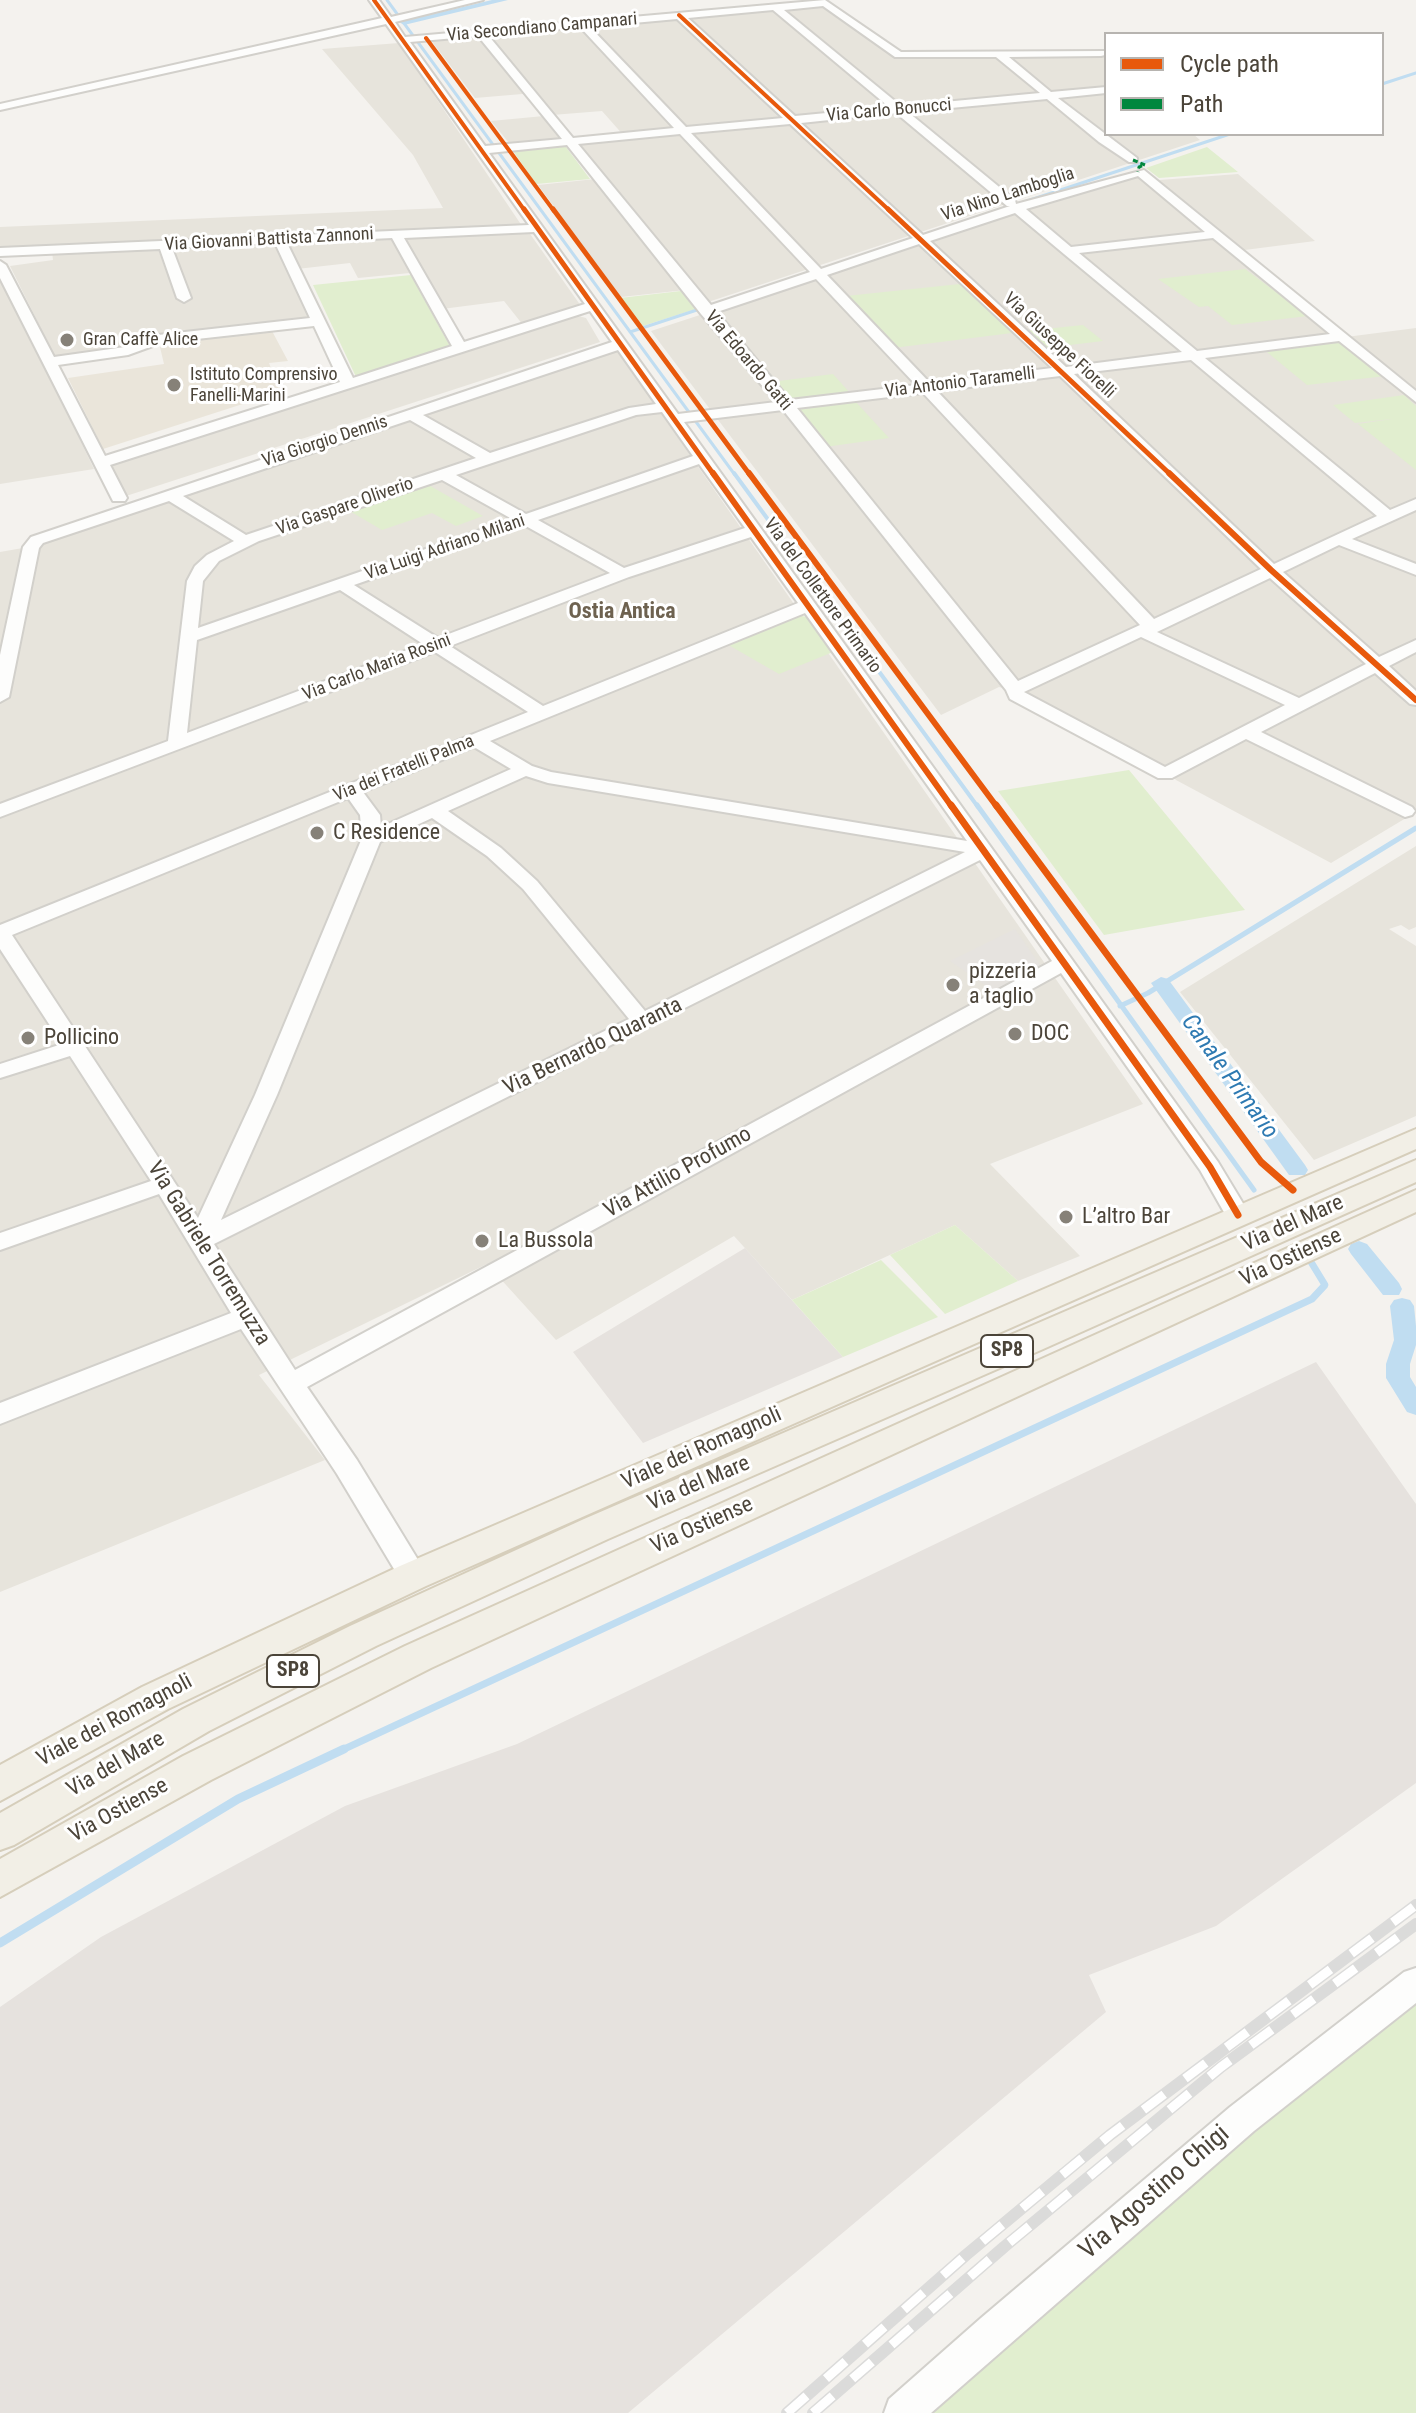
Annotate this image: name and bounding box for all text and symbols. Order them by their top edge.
street label: Via Secondiano Campanari [446,9,638,47]
legend [1104,32,1384,136]
text: Cycle path [1180,50,1279,78]
text: Path [1180,90,1223,118]
street label: Via Carlo Bonucci [825,95,953,127]
street label: Via Nino Lamboglia [939,163,1077,227]
street label: Via Giovanni Battista Zannoni [164,224,374,256]
street label: Via Giuseppe Fiorelli [998,289,1120,403]
street label: Via Edoardo Gatti [700,307,796,415]
place label: Gran Caffè Alice [83,329,198,351]
marker: Gran Caffè Alice [58,331,76,349]
street label: Via Antonio Taramelli [884,363,1036,403]
place label: Istituto Comprensivo Fanelli-Marini [190,364,338,406]
marker: Istituto Comprensivo Fanelli-Marini [165,376,183,394]
street label: Via Giorgio Dennis [259,412,391,472]
street label: Via Gaspare Oliverio [274,473,416,541]
street label: Via Luigi Adriano Milani [362,510,528,586]
street label: Via del Collettore Primario [758,514,886,678]
district label: Ostia Antica [568,599,676,625]
street label: Via Carlo Maria Rosini [300,630,454,706]
street label: Via dei Fratelli Palma [330,731,478,807]
place label: C Residence [333,820,440,846]
marker: C Residence [308,824,326,842]
place label: pizzeria a taglio [969,959,1037,1010]
marker: pizzeria a taglio [944,976,962,994]
street label: Via Bernardo Quaranta [499,992,687,1102]
water label: Canale Primario [1174,1009,1284,1145]
place label: DOC [1031,1021,1069,1047]
place label: Pollicino [44,1025,119,1051]
marker: DOC [1006,1025,1024,1043]
marker: Pollicino [19,1029,37,1047]
street label: Via Attilio Profumo [600,1122,756,1224]
street label: Via Gabriele Torremuzza [141,1157,275,1351]
street label: Via del Mare [1238,1190,1348,1258]
place label: L’altro Bar [1082,1204,1170,1230]
marker: L’altro Bar [1057,1208,1075,1226]
street label: Via Ostiense [1236,1223,1346,1293]
place label: La Bussola [498,1228,593,1254]
marker: La Bussola [473,1232,491,1250]
road number: SP8 [981,1335,1033,1367]
street label: Viale dei Romagnoli [618,1402,786,1496]
street label: Via del Mare [644,1451,754,1517]
street label: Via Ostiense [647,1492,757,1560]
road number: SP8 [267,1655,319,1687]
street label: Viale dei Romagnoli [33,1669,197,1773]
street label: Via del Mare [63,1727,169,1803]
street label: Via Ostiense [65,1773,173,1849]
street label: Via Agostino Chigi [1073,2119,1237,2267]

